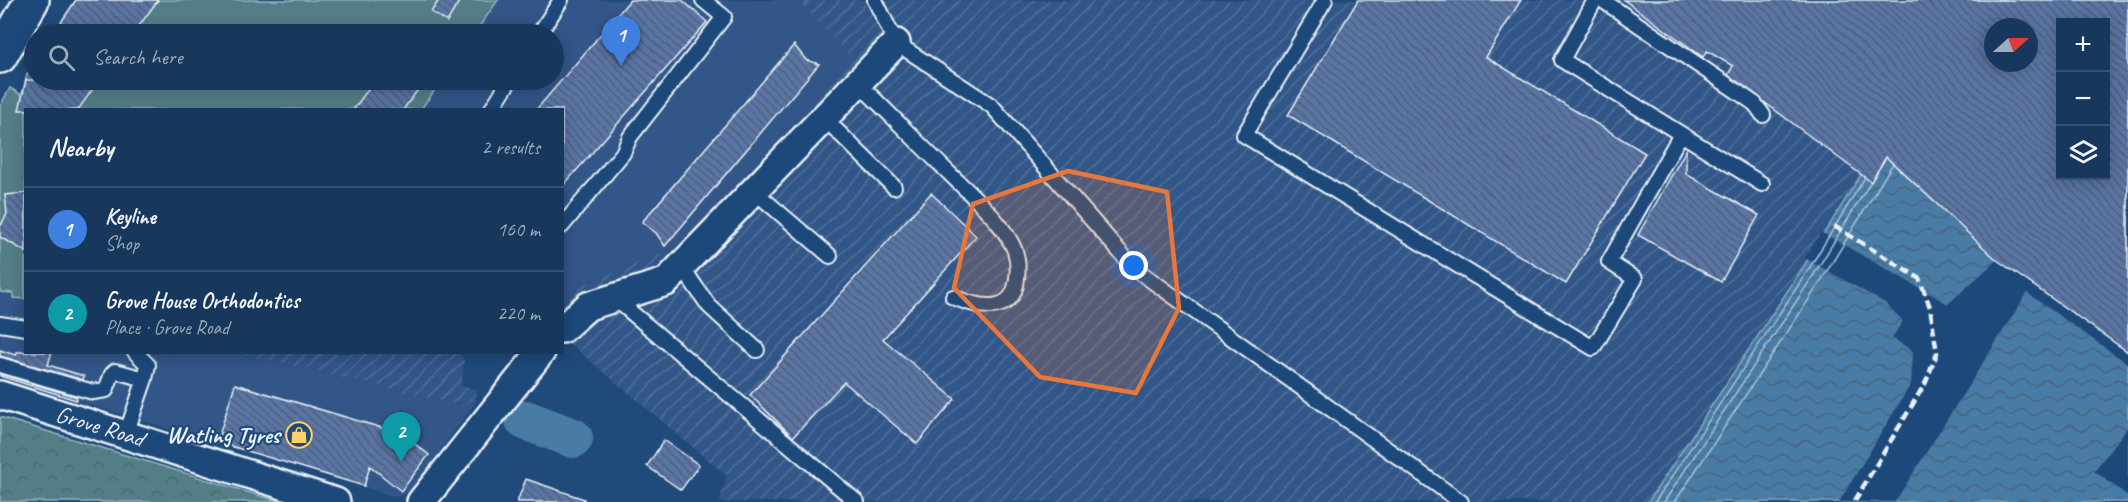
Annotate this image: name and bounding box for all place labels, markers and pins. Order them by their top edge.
pin: 1 [602,16,640,66]
pin: 2 [382,412,420,462]
place label: Watling Tyres [167,420,283,450]
shop icon: Watling Tyres [284,420,314,450]

